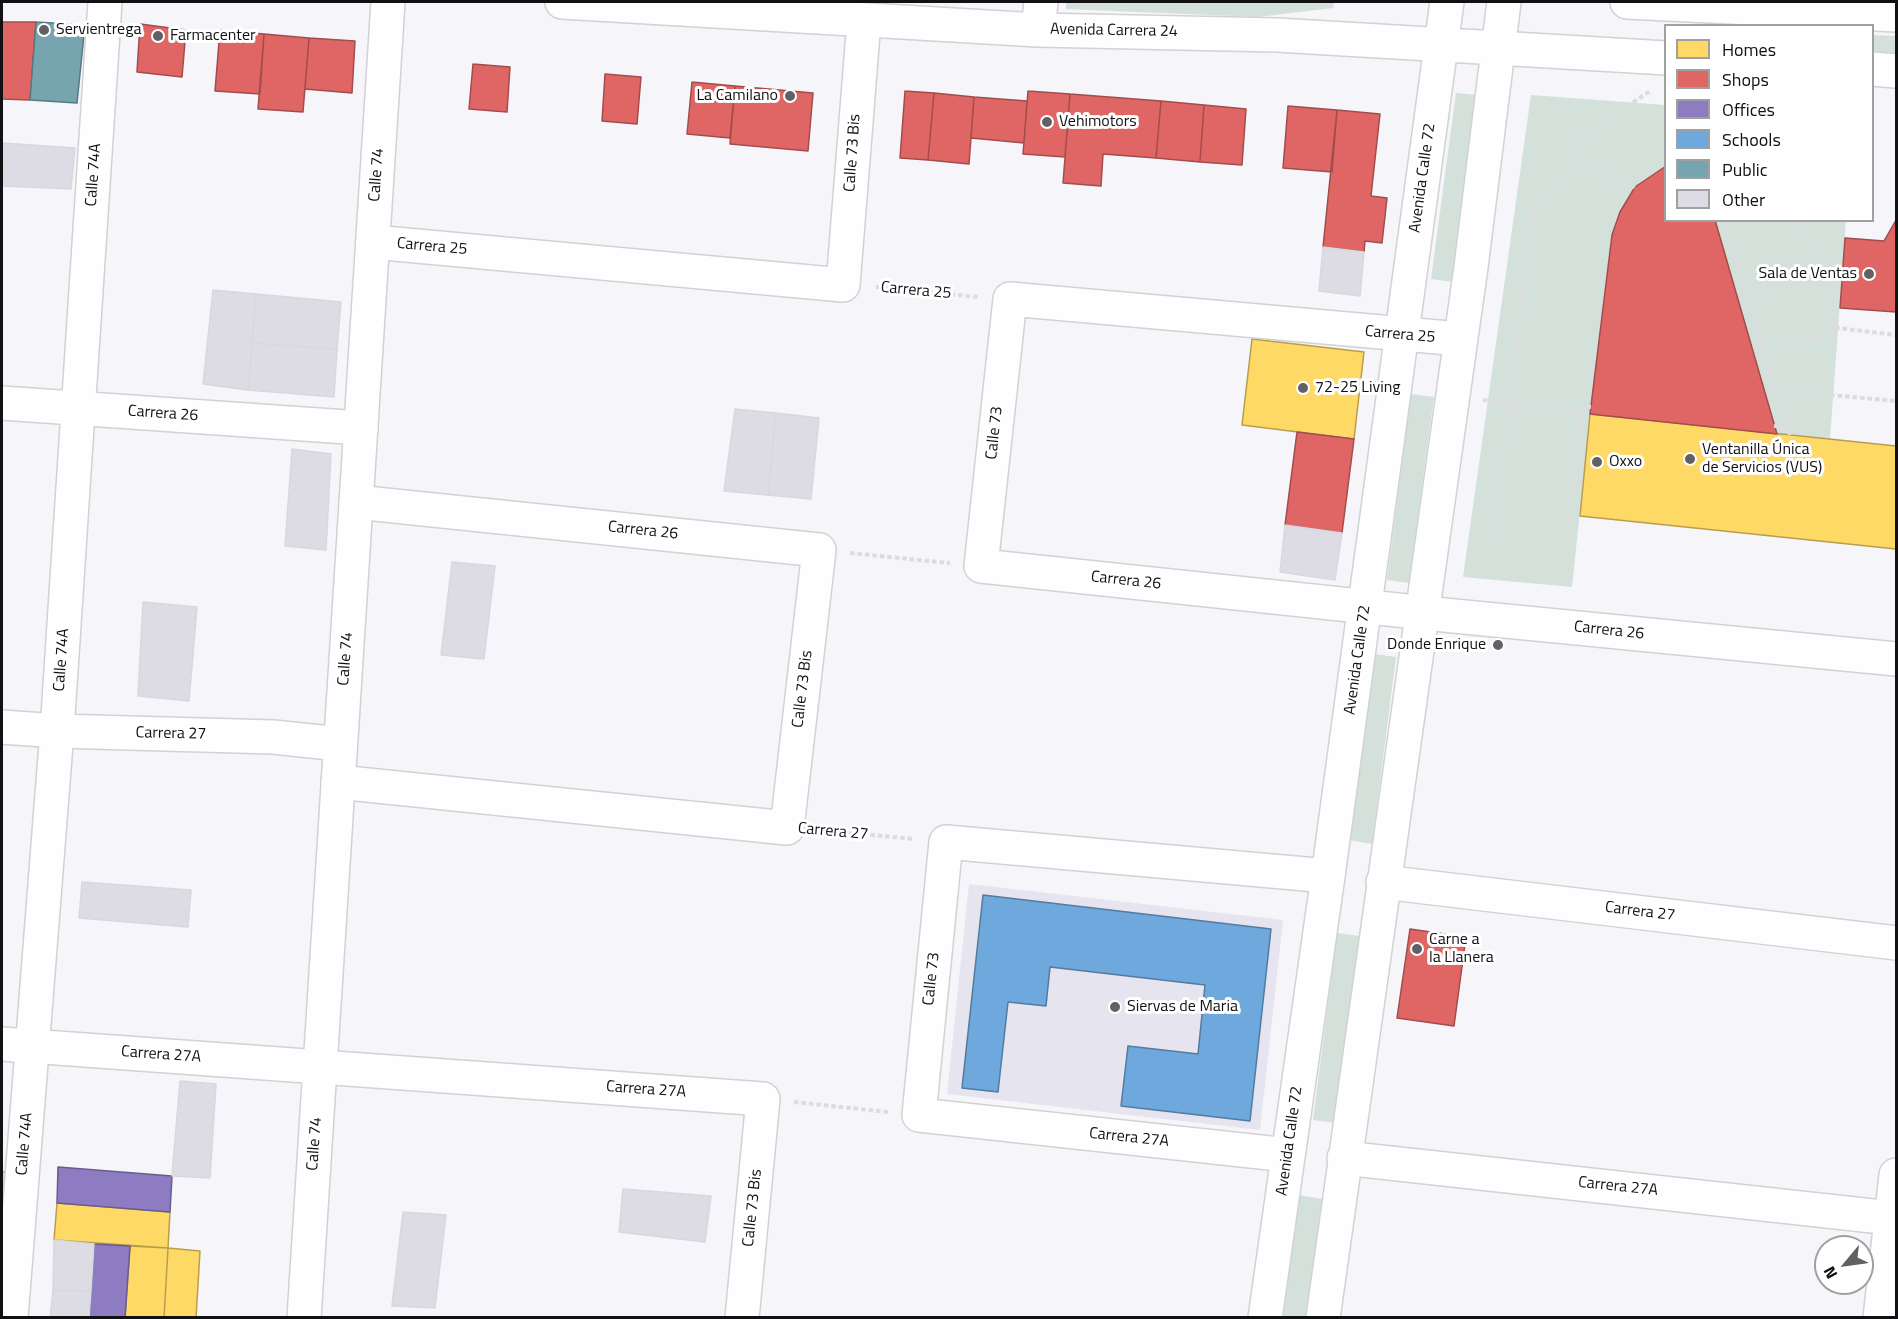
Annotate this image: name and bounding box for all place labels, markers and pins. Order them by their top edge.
place label: Servientrega [56,20,141,40]
marker: Servientrega [37,23,51,37]
place label: Farmacenter [170,26,256,46]
marker: Farmacenter [151,29,165,43]
place label: La Camilano [696,86,778,106]
marker: La Camilano [783,89,797,103]
place label: Vehimotors [1059,112,1137,132]
marker: Vehimotors [1040,115,1054,129]
place label: Sala de Ventas [1759,264,1857,284]
marker: Sala de Ventas [1862,267,1876,281]
place label: 72-25 Living [1315,378,1401,398]
marker: 72-25 Living [1296,381,1310,395]
place label: Ventanilla Única de Servicios (VUS) [1702,440,1822,478]
place label: Oxxo [1609,452,1642,472]
marker: Ventanilla Única de Servicios (VUS) [1683,452,1697,466]
marker: Oxxo [1590,455,1604,469]
place label: Donde Enrique [1387,635,1486,655]
marker: Donde Enrique [1491,638,1505,652]
place label: Carne a la Llanera [1429,930,1494,968]
marker: Carne a la Llanera [1410,942,1424,956]
place label: Siervas de Maria [1127,997,1238,1017]
marker: Siervas de Maria [1108,1000,1122,1014]

